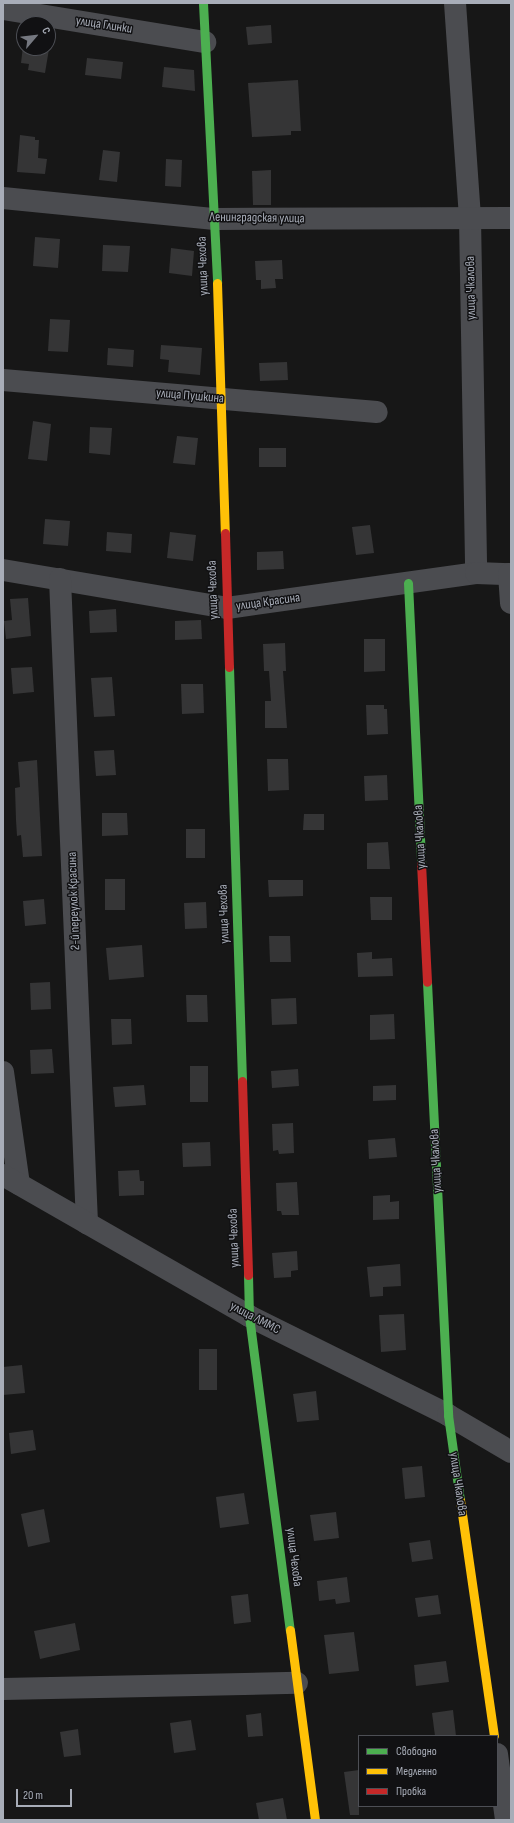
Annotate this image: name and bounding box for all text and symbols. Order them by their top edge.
street label: улица Глинки [75,13,133,37]
north arrow [16,16,56,56]
text: С [39,25,53,36]
street label: Ленинградская улица [209,209,305,227]
street label: улица Чехова [194,236,212,296]
street label: улица Чкалова [463,256,479,320]
street label: улица Пушкина [155,385,225,407]
street label: улица Чехова [204,560,222,620]
street label: улица Красина [235,590,301,614]
street label: улица Чкалова [411,805,429,869]
street label: 2-й переулок Красина [64,852,84,950]
street label: улица Чехова [215,884,233,944]
street label: улица Чкалова [427,1129,445,1193]
street label: улица Чехова [225,1208,243,1268]
street label: улица ЛММС [227,1298,283,1338]
street label: улица Чкалова [446,1451,470,1517]
street label: улица Чехова [283,1527,305,1587]
legend [358,1735,498,1807]
text: Свободно [396,1744,437,1759]
text: Медленно [396,1764,437,1779]
scale bar [18,1781,74,1807]
text: Пробка [396,1784,426,1799]
text: 20 m [23,1788,43,1803]

